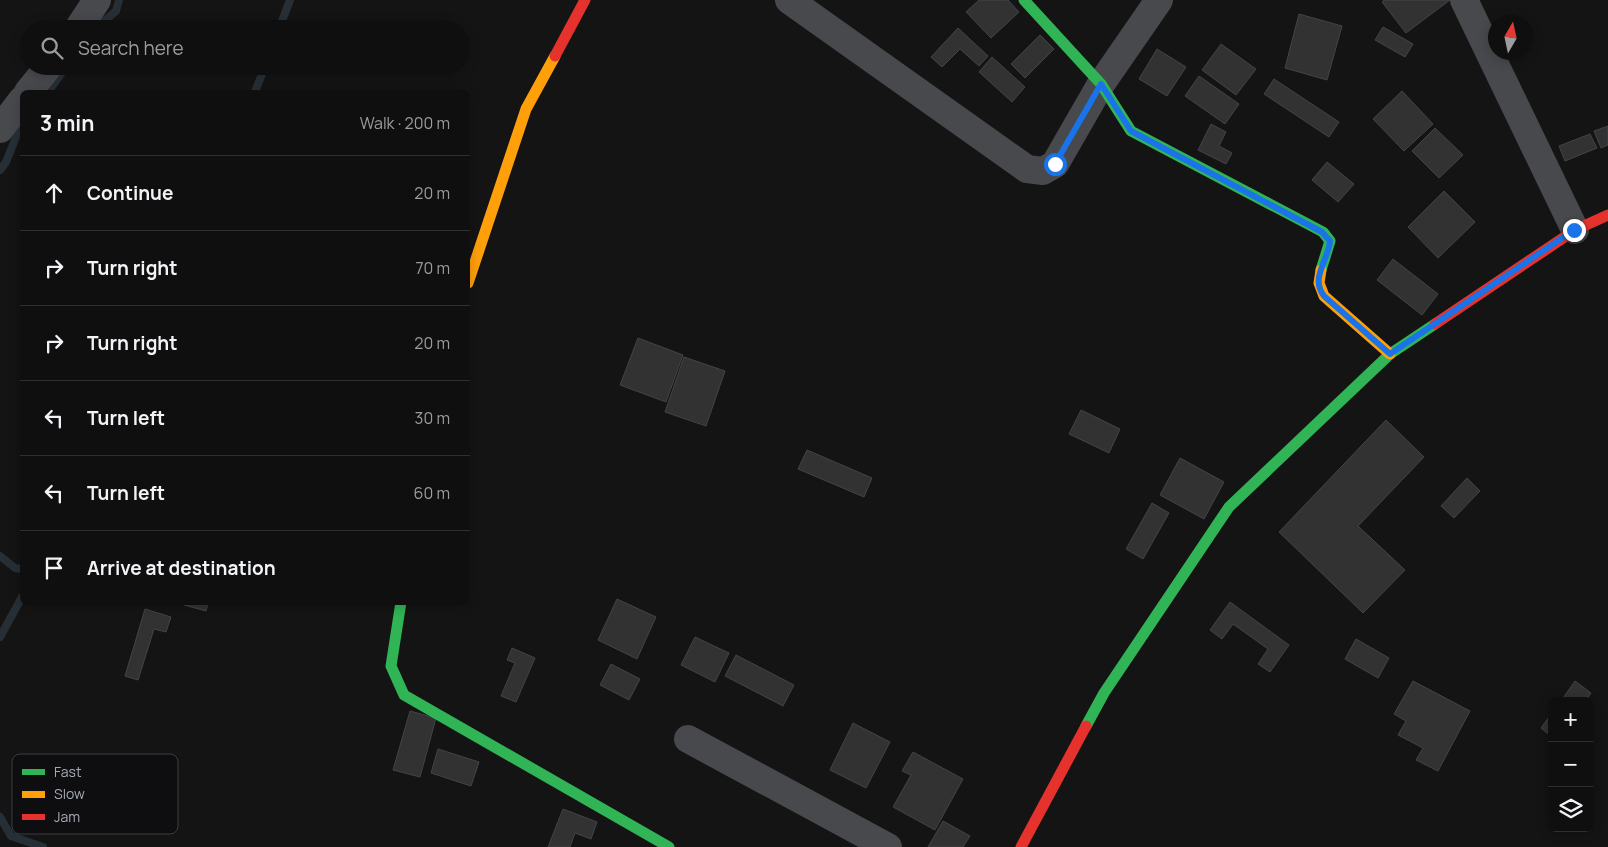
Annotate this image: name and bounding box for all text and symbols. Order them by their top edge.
north arrow [1488,15,1533,60]
search box [20,20,470,75]
icon: search [38,34,66,62]
text: Search here [78,35,184,61]
text: 3 min [40,109,94,137]
text: Walk · 200 m [360,112,450,134]
route start [1044,153,1067,176]
icon: ahead [40,179,68,207]
text: Continue [87,180,173,206]
text: 20 m [414,182,450,204]
route end [1563,219,1586,242]
icon: right [40,254,68,282]
text: Turn right [87,255,177,281]
text: 70 m [415,257,450,279]
icon: right [40,329,68,357]
text: Turn right [87,330,177,356]
text: 20 m [414,332,450,354]
icon: left [40,404,68,432]
text: Turn left [87,405,165,431]
text: 30 m [415,407,450,429]
icon: left [40,479,68,507]
text: Turn left [87,480,165,506]
text: 60 m [414,482,450,504]
icon: arrive [40,554,68,582]
text: Arrive at destination [87,555,276,581]
map controls [1548,697,1593,832]
button: + [1548,697,1593,742]
button: − [1548,742,1593,787]
legend [12,754,178,834]
text: Fast [54,762,82,781]
text: Slow [54,784,85,803]
button: layers [1548,787,1593,832]
text: Jam [54,807,80,826]

